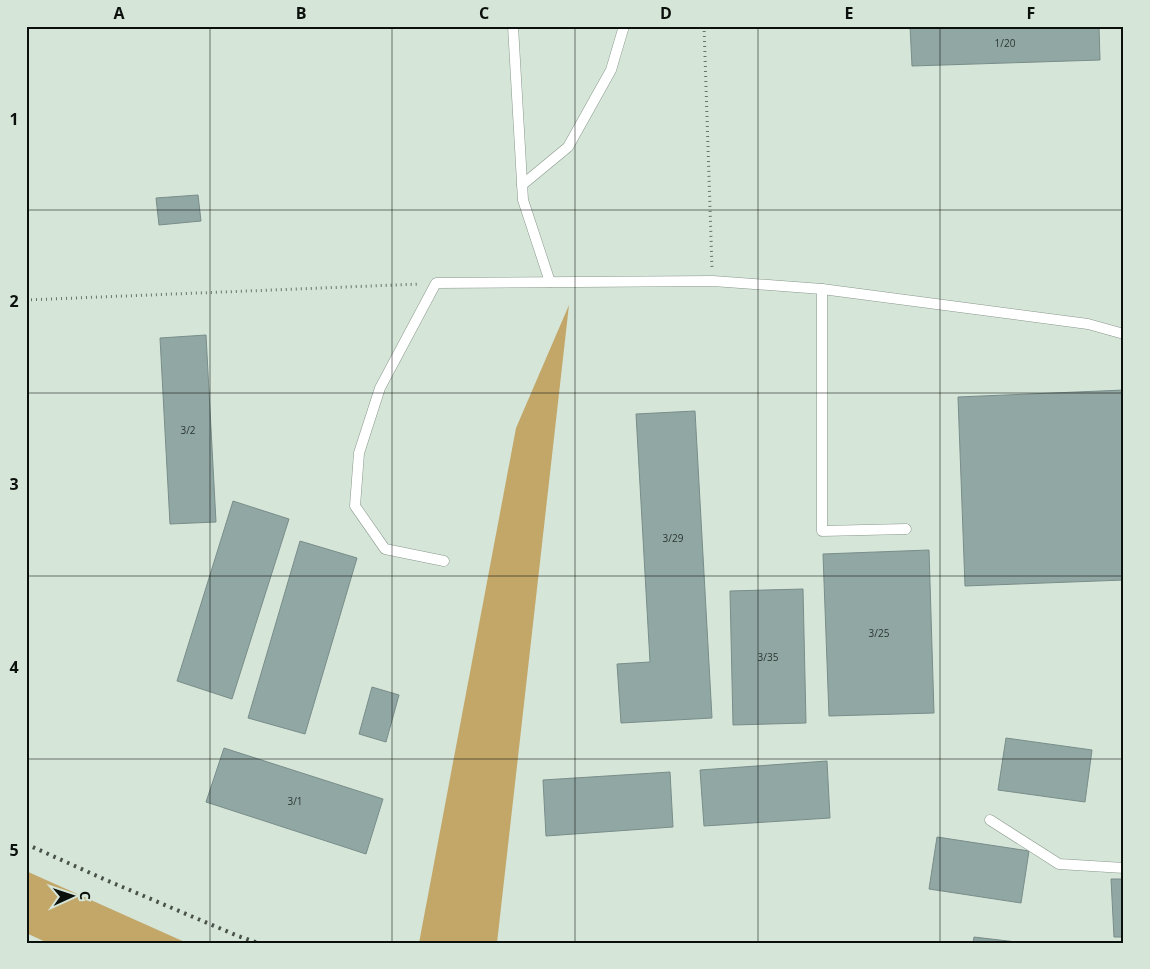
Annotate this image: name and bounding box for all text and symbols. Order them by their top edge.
text: A [113,2,125,24]
text: B [296,2,306,24]
text: C [479,2,489,24]
text: D [660,2,672,24]
text: E [845,2,854,24]
text: F [1027,2,1035,24]
house number: 1/20 [995,36,1016,50]
text: 1 [9,108,19,130]
text: 2 [9,290,19,312]
house number: 3/2 [180,423,196,437]
text: 3 [9,473,19,495]
house number: 3/29 [663,531,684,545]
house number: 3/25 [869,626,890,640]
house number: 3/35 [758,650,779,664]
text: 4 [9,656,19,678]
house number: 3/1 [287,794,303,808]
text: 5 [9,839,19,861]
north arrow [48,872,98,922]
text: С [76,890,95,900]

